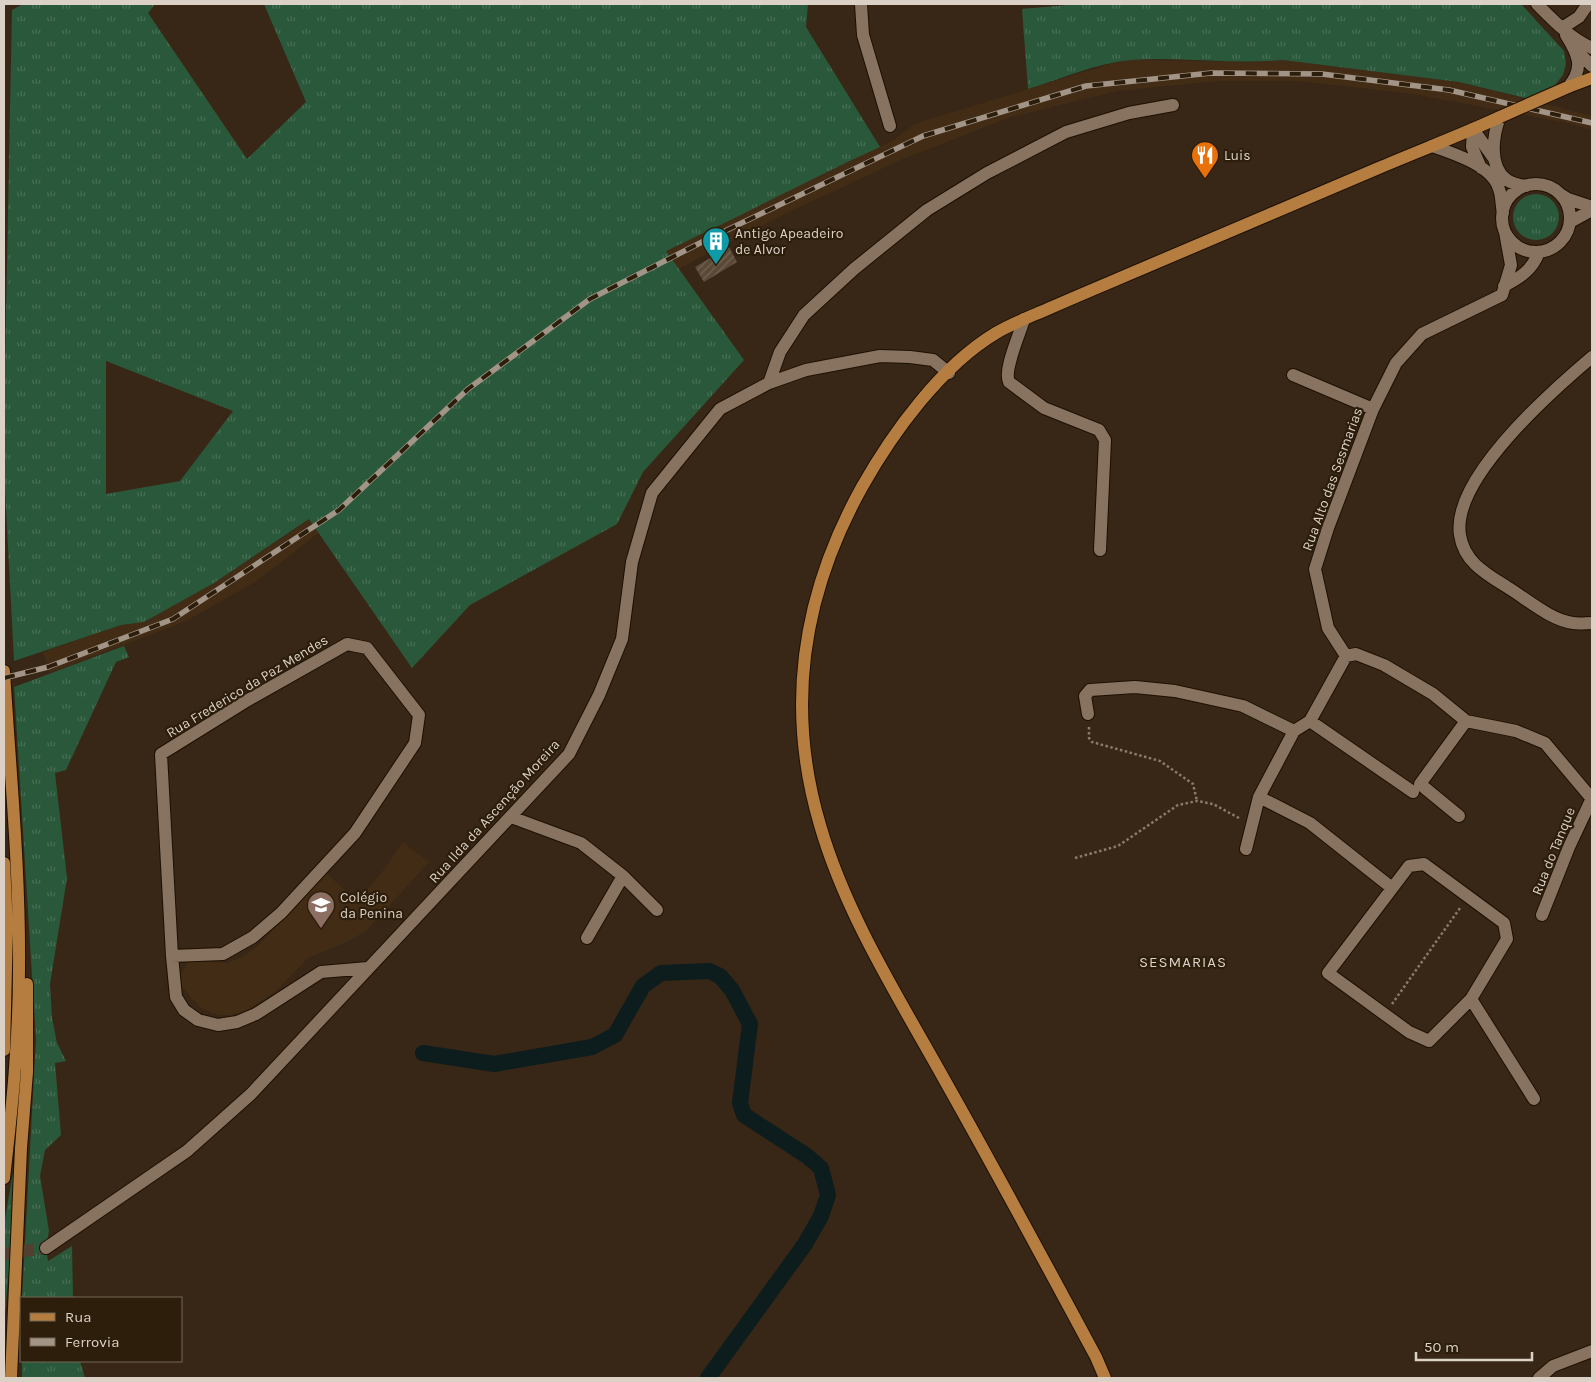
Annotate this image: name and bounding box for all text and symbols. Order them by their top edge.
restaurant icon: Luis [1190,140,1220,179]
place label: Luis [1224,147,1251,164]
place label: Antigo Apeadeiro de Alvor [735,225,843,258]
building icon: Antigo Apeadeiro de Alvor [701,226,731,265]
street label: Rua Alto das Sesmarias [1299,405,1366,553]
street label: Rua Frederico da Paz Mendes [163,631,331,742]
street label: Rua Ilda da Ascenção Moreira [425,736,563,887]
street label: Rua do Tanque [1528,805,1579,898]
place label: Colégio da Penina [340,889,403,922]
school or university icon: Colégio da Penina [306,890,336,929]
district label: SESMARIAS [1139,953,1227,971]
legend [20,1297,182,1362]
text: Rua [65,1308,92,1326]
scale bar [1416,1330,1532,1362]
text: Ferrovia [65,1333,119,1351]
text: 50 m [1424,1338,1459,1356]

